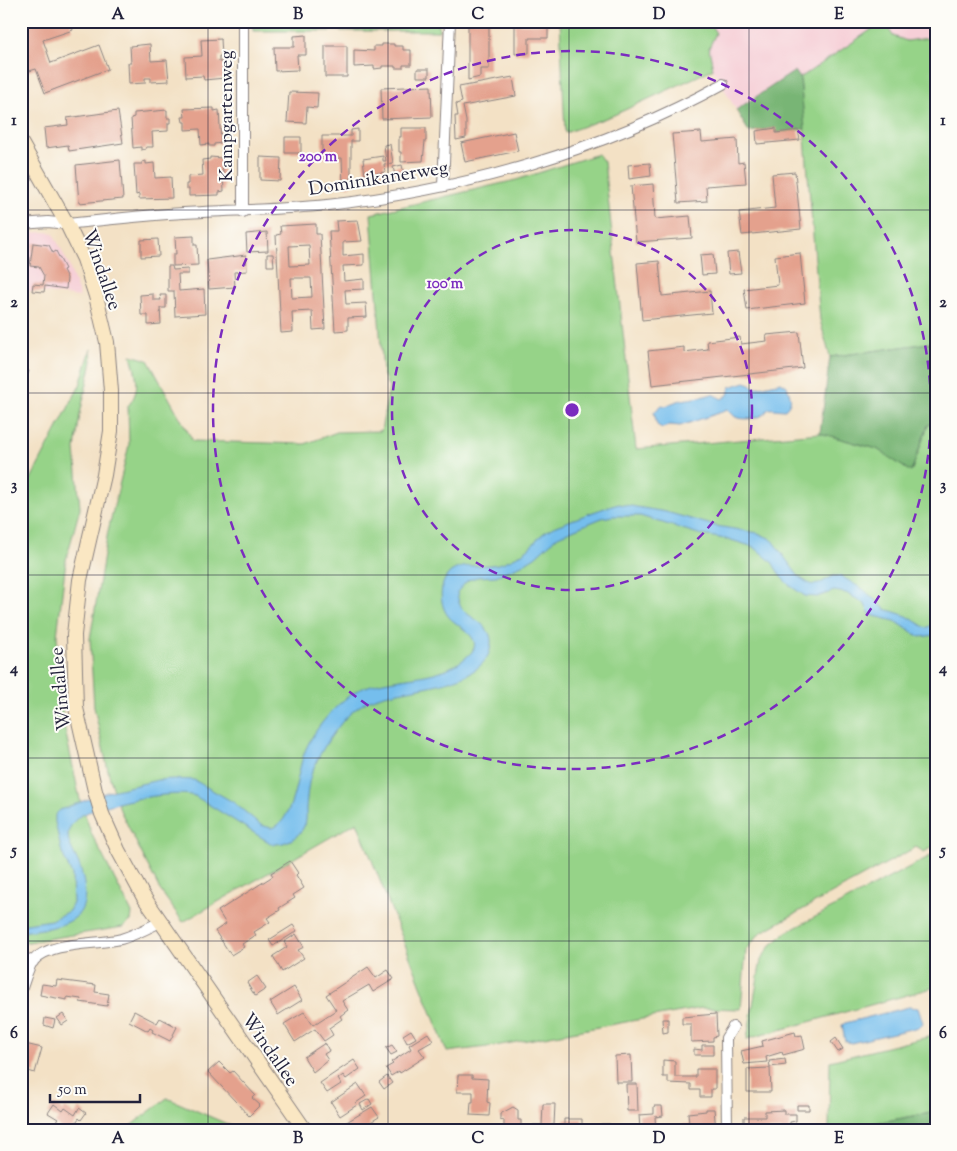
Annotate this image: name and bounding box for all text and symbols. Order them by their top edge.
text: A [112,4,125,27]
text: B [293,4,303,27]
text: C [472,4,485,27]
text: D [653,4,666,27]
text: E [834,4,844,27]
street label: Kampgartenweg [214,50,241,182]
text: 1 [11,110,17,133]
text: 1 [940,110,946,133]
text: 200 m [299,147,338,168]
street label: Dominikanerweg [307,155,450,204]
street label: Windallee [74,226,127,314]
text: 100 m [427,274,464,295]
text: 2 [10,292,18,315]
text: 2 [939,292,947,315]
centre of rings [563,401,581,419]
text: 3 [11,475,18,498]
text: 3 [940,475,947,498]
street label: Windallee [44,646,79,732]
text: 4 [9,658,18,681]
text: 4 [938,658,947,681]
text: 5 [9,840,17,863]
text: 5 [938,840,946,863]
street label: Windallee [234,1008,304,1093]
text: 6 [10,1023,18,1046]
text: 6 [939,1023,947,1046]
scale bar [50,1071,140,1103]
text: 50 m [57,1080,87,1101]
text: A [112,1128,125,1151]
text: B [293,1128,303,1151]
text: C [472,1128,485,1151]
text: D [653,1128,666,1151]
text: E [834,1128,844,1151]

